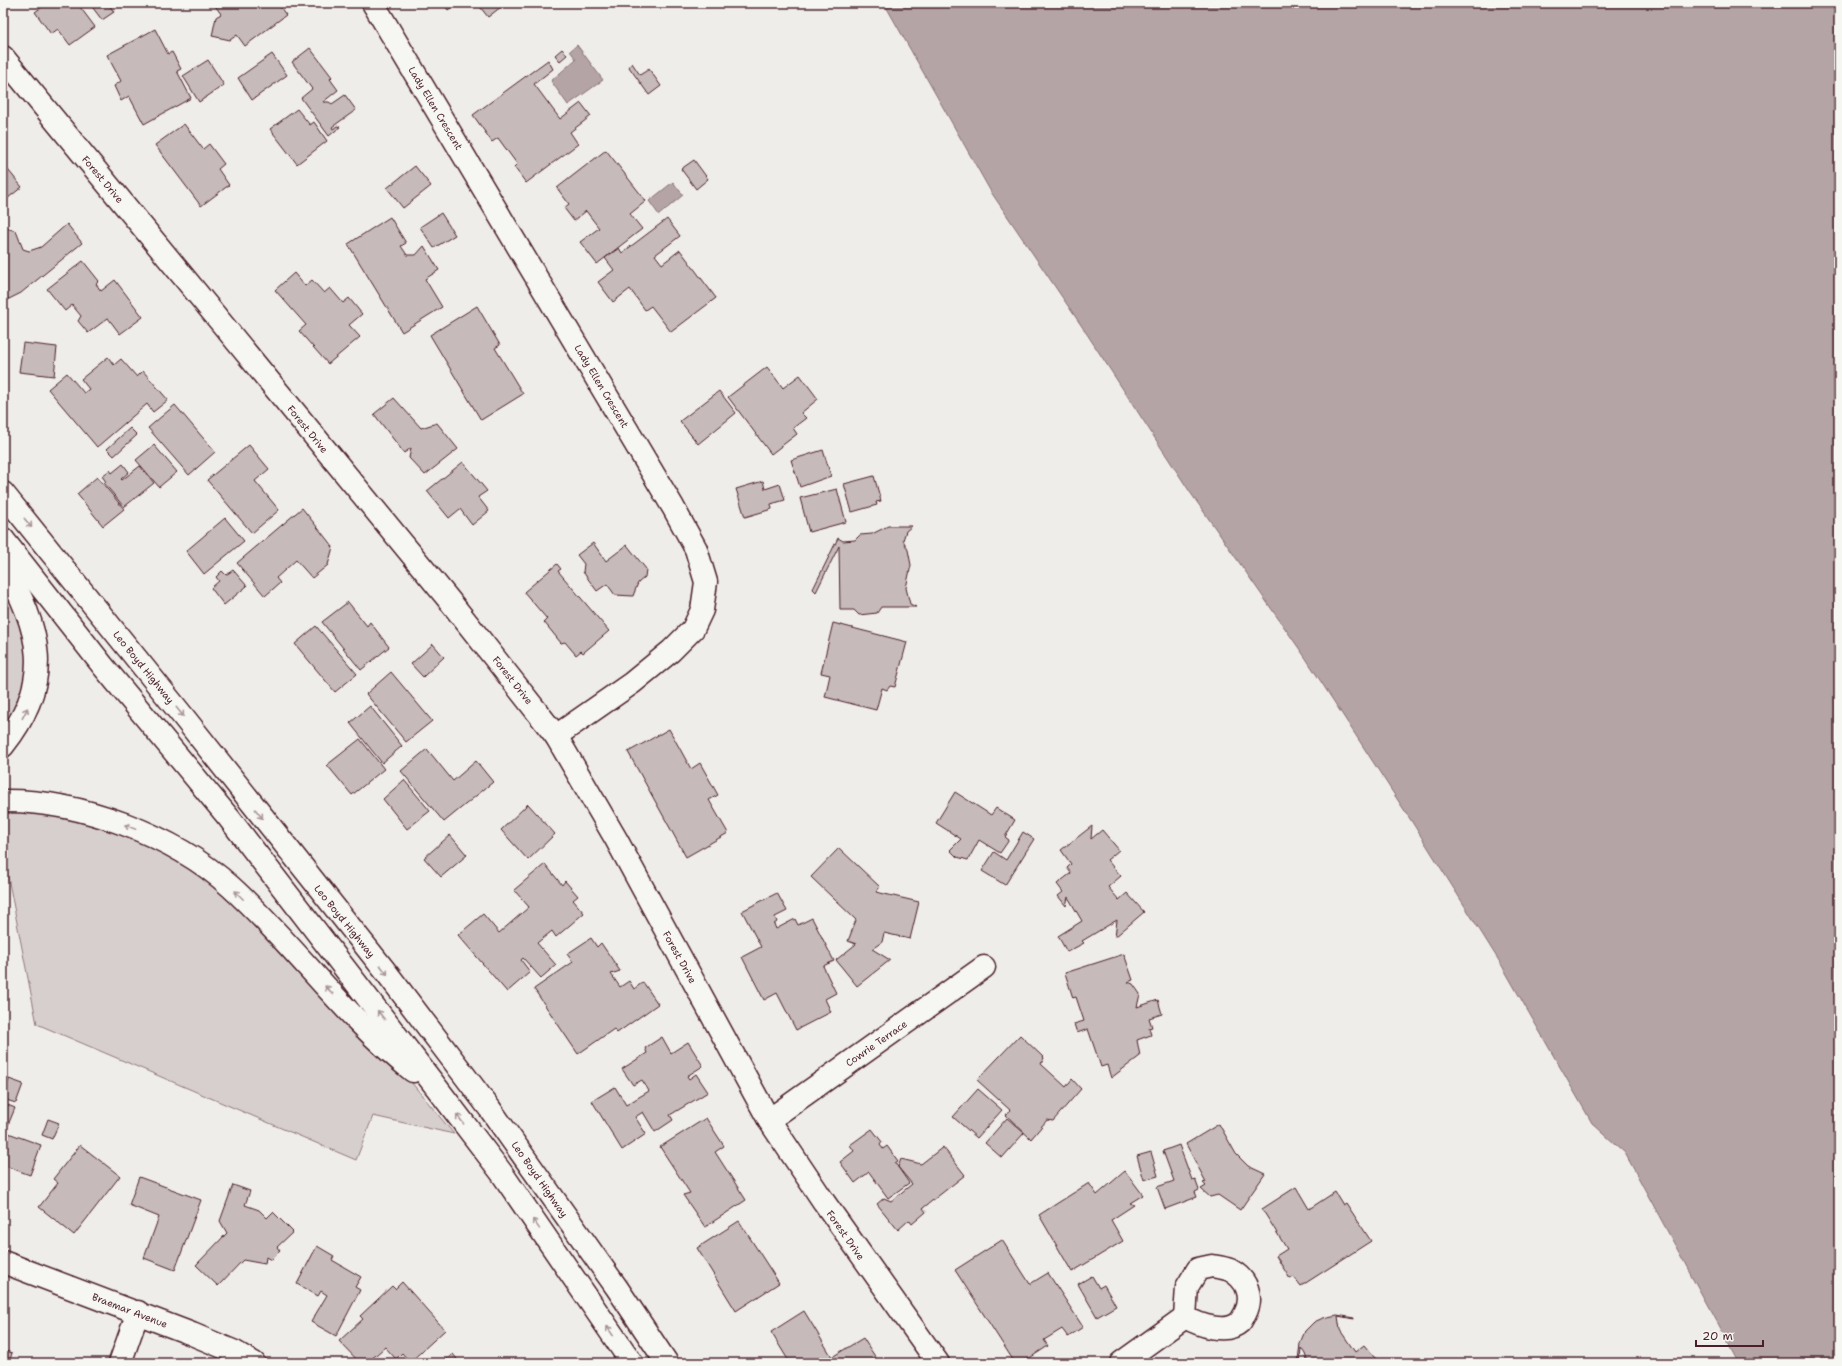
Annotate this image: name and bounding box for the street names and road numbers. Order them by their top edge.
street label: Lady Ellen Crescent [406,64,466,152]
street label: Forest Drive [79,153,126,206]
street label: Lady Ellen Crescent [572,342,632,430]
street label: Forest Drive [284,403,331,456]
street label: Leo Boyd Highway [110,628,177,707]
street label: Forest Drive [490,653,536,707]
street label: Leo Boyd Highway [311,882,378,961]
street label: Forest Drive [660,929,699,986]
street label: Cowrie Terrace [843,1017,910,1069]
street label: Leo Boyd Highway [508,1139,571,1220]
street label: Forest Drive [824,1208,868,1263]
street label: Braemar Avenue [90,1290,170,1331]

